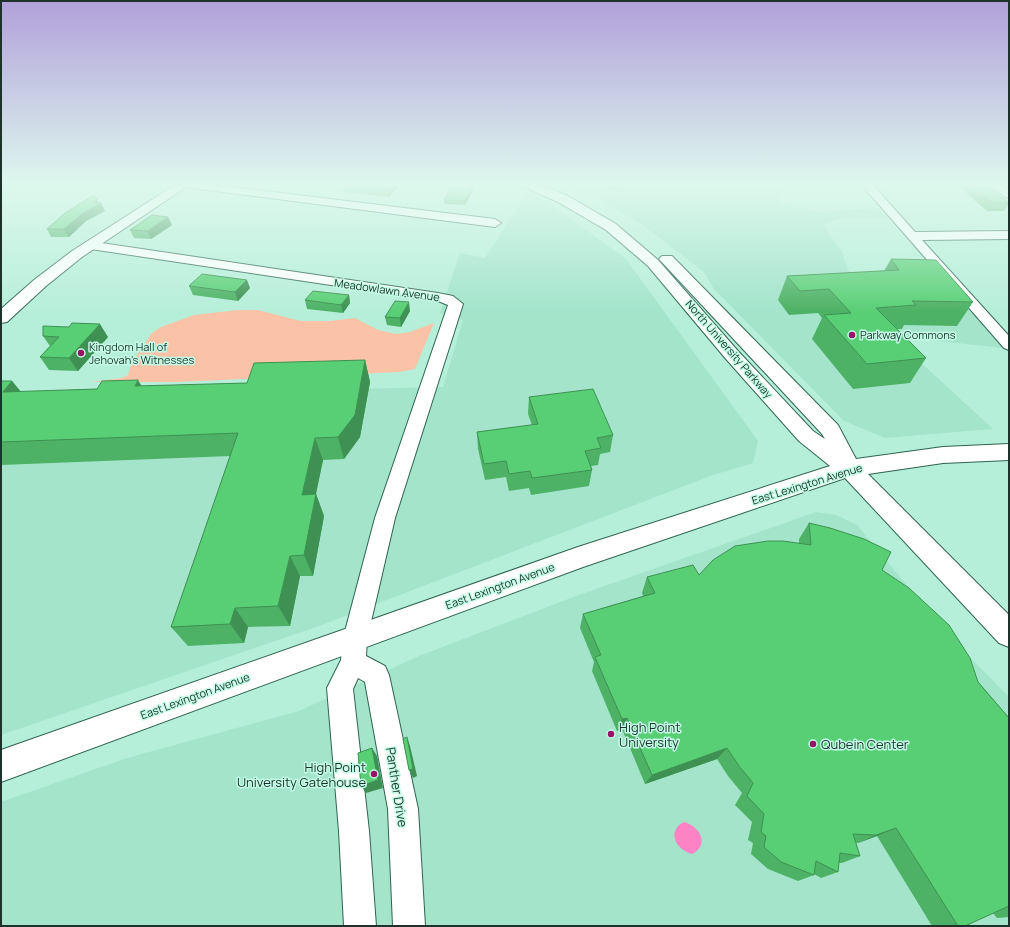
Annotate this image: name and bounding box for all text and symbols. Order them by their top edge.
street label: Meadowlawn Avenue [333,275,441,304]
street label: North University Parkway [682,296,776,401]
place label: Parkway Commons [860,327,956,342]
marker: Parkway Commons [847,330,857,340]
place label: Kingdom Hall of Jehovah’s Witnesses [89,339,195,367]
marker: Kingdom Hall of Jehovah’s Witnesses [76,348,86,358]
street label: East Lexington Avenue [750,459,865,508]
street label: East Lexington Avenue [443,559,557,612]
street label: East Lexington Avenue [138,669,252,722]
place label: High Point University [619,718,680,751]
marker: High Point University [606,729,616,739]
place label: Qubein Center [821,735,909,753]
marker: Qubein Center [808,739,818,749]
street label: Panther Drive [382,746,412,829]
place label: High Point University Gatehouse [237,758,366,791]
marker: High Point University Gatehouse [369,769,379,779]

